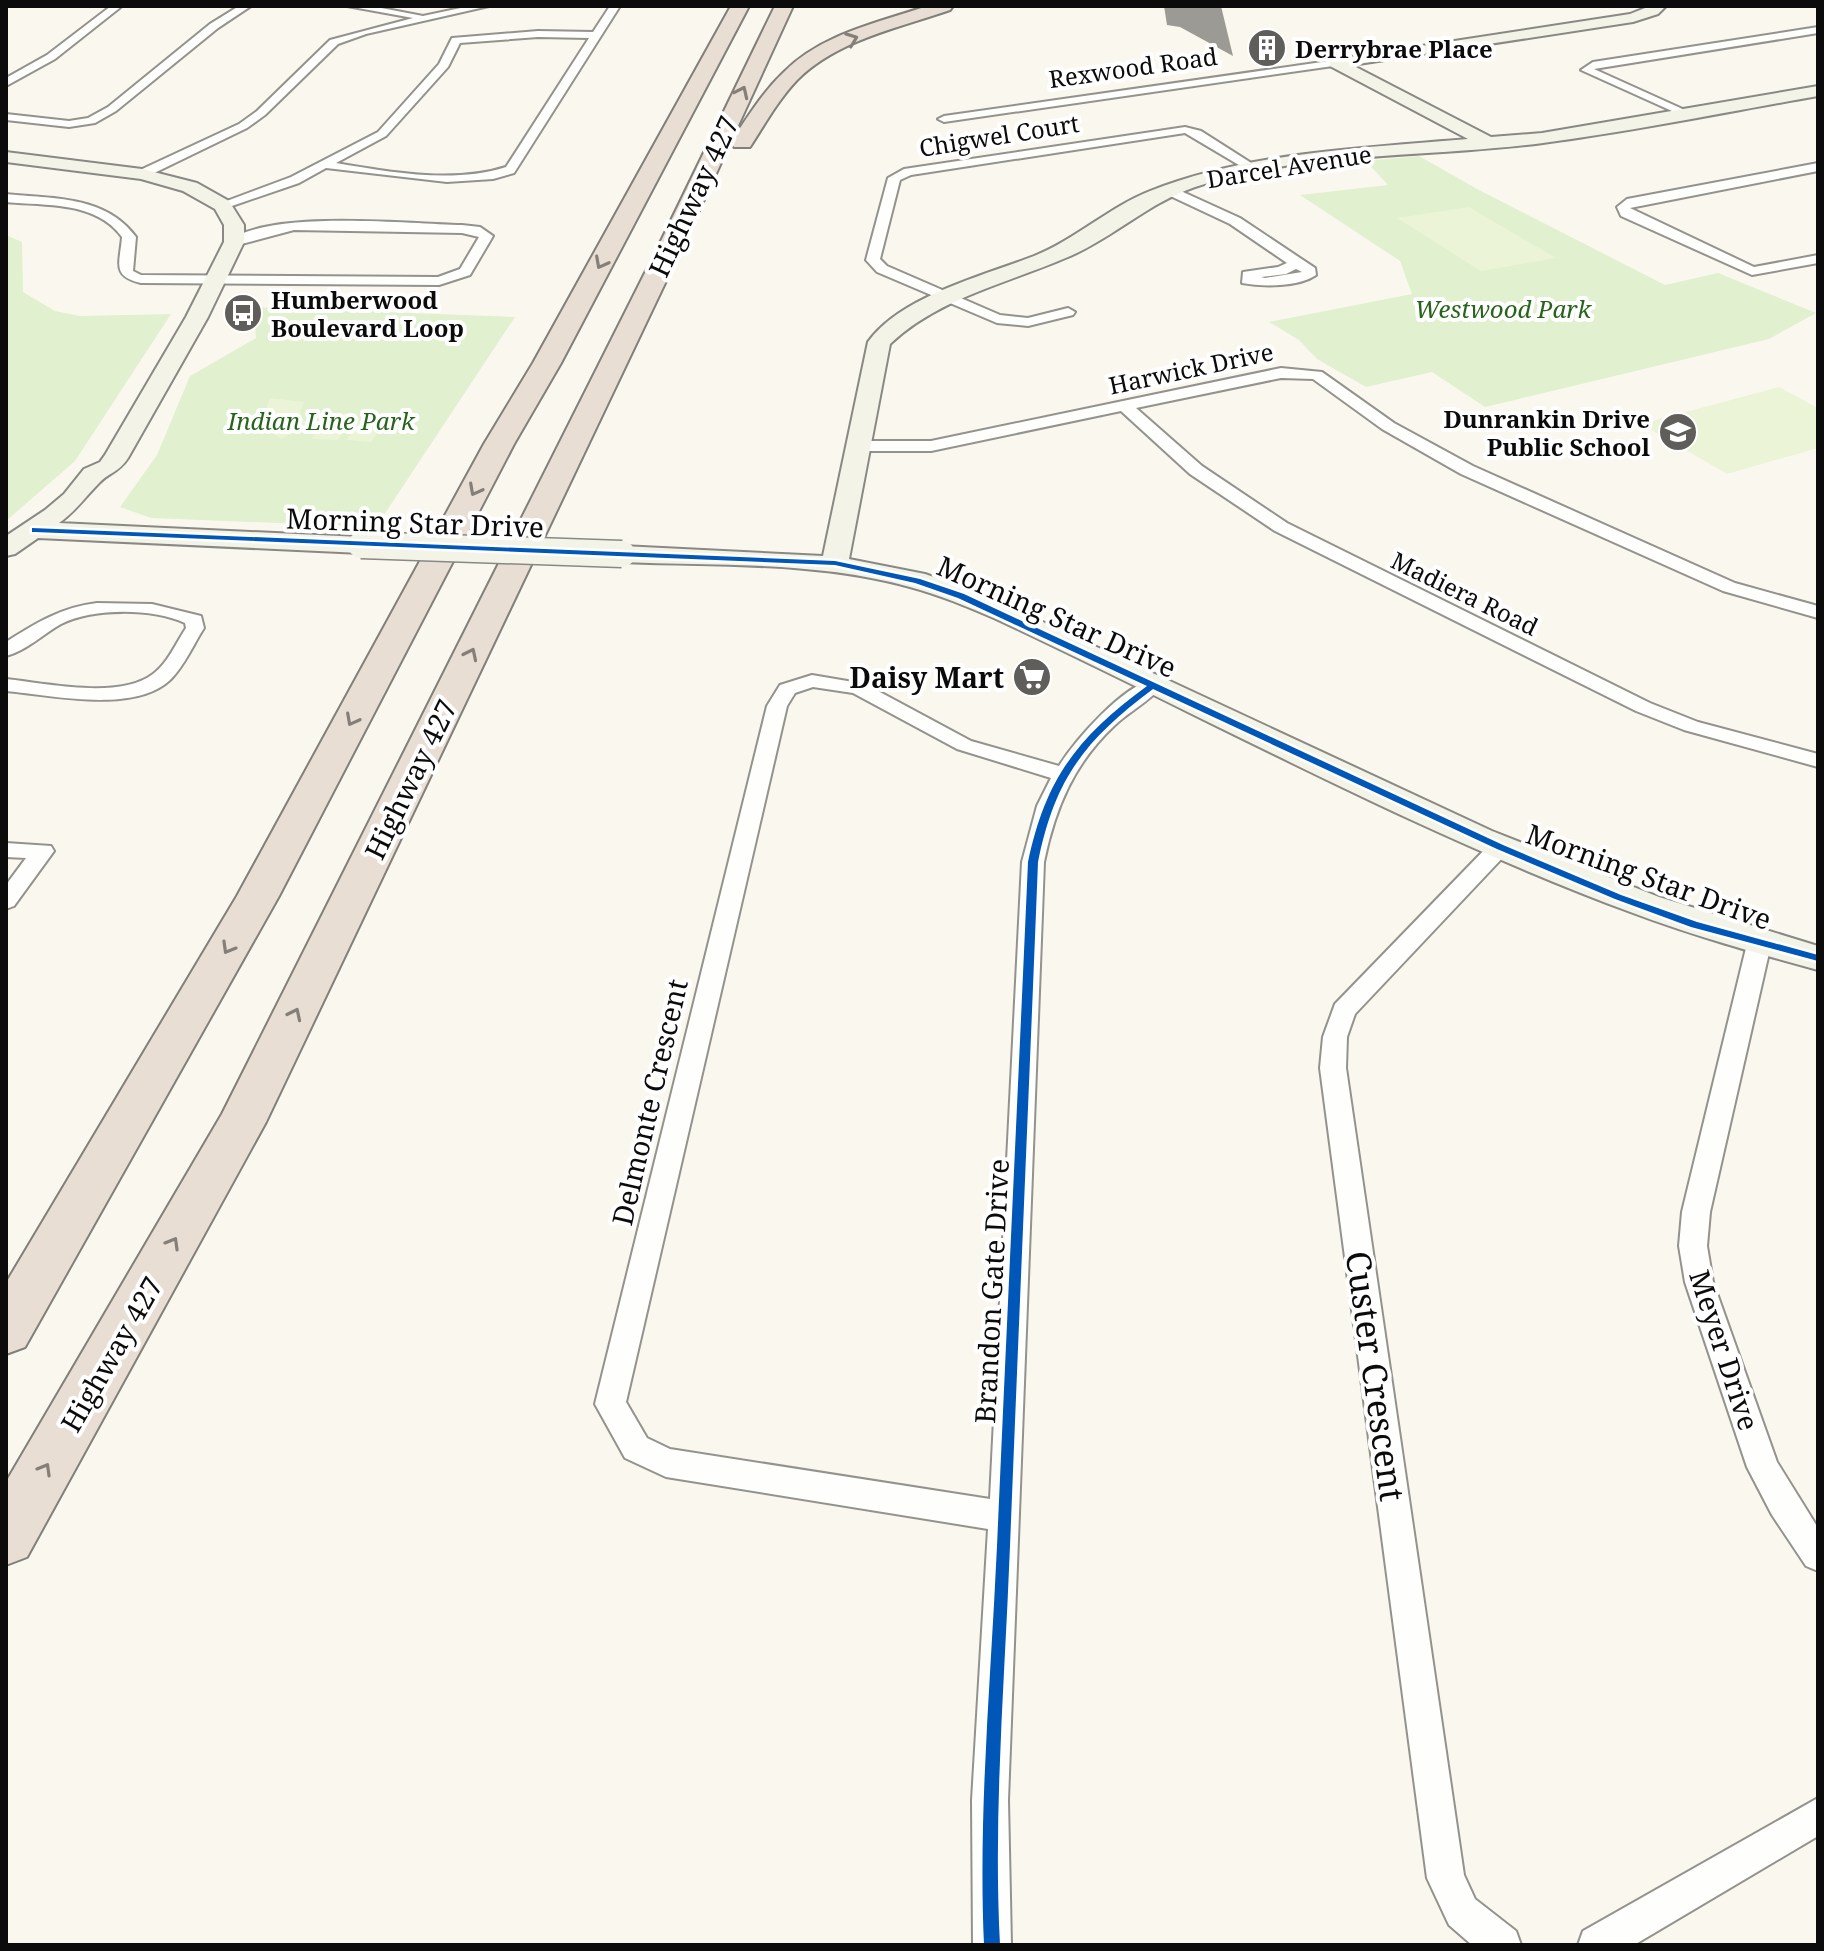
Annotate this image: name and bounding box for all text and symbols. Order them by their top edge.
building icon: Derrybrae Place [1246,27,1288,69]
place label: Derrybrae Place [1295,32,1493,65]
one-way arrow [844,33,858,49]
street label: Rexwood Road [1047,39,1220,95]
one-way arrow [732,86,748,100]
street label: Chigwel Court [917,106,1081,164]
street label: Highway 427 [639,109,747,283]
street label: Darcel Avenue [1204,137,1374,195]
one-way arrow [595,255,610,269]
place label: Humberwood Boulevard Loop [271,283,464,344]
bus stop icon: Humberwood Boulevard Loop [222,292,264,334]
park label: Westwood Park [1415,292,1593,325]
street label: Harwick Drive [1106,334,1276,402]
place label: Dunrankin Drive Public School [1443,402,1651,463]
park label: Indian Line Park [226,404,416,437]
school or university icon: Dunrankin Drive Public School [1657,411,1699,453]
one-way arrow [469,482,484,497]
street label: Morning Star Drive [285,499,545,545]
street label: Madiera Road [1386,543,1544,643]
street label: Morning Star Drive [931,546,1183,686]
one-way arrow [461,648,477,663]
supermarket icon: Daisy Mart [1011,656,1053,698]
place label: Daisy Mart [849,658,1004,696]
street label: Highway 427 [355,693,465,865]
one-way arrow [347,711,362,726]
street label: Morning Star Drive [1521,814,1777,938]
one-way arrow [222,939,238,954]
street label: Delmonte Crescent [602,975,696,1229]
one-way arrow [285,1007,301,1022]
street label: Brandon Gate Drive [965,1158,1017,1424]
one-way arrow [163,1238,179,1252]
street label: Custer Crescent [1336,1248,1416,1504]
street label: Meyer Drive [1681,1265,1769,1435]
street label: Highway 427 [51,1269,171,1439]
one-way arrow [35,1464,51,1478]

